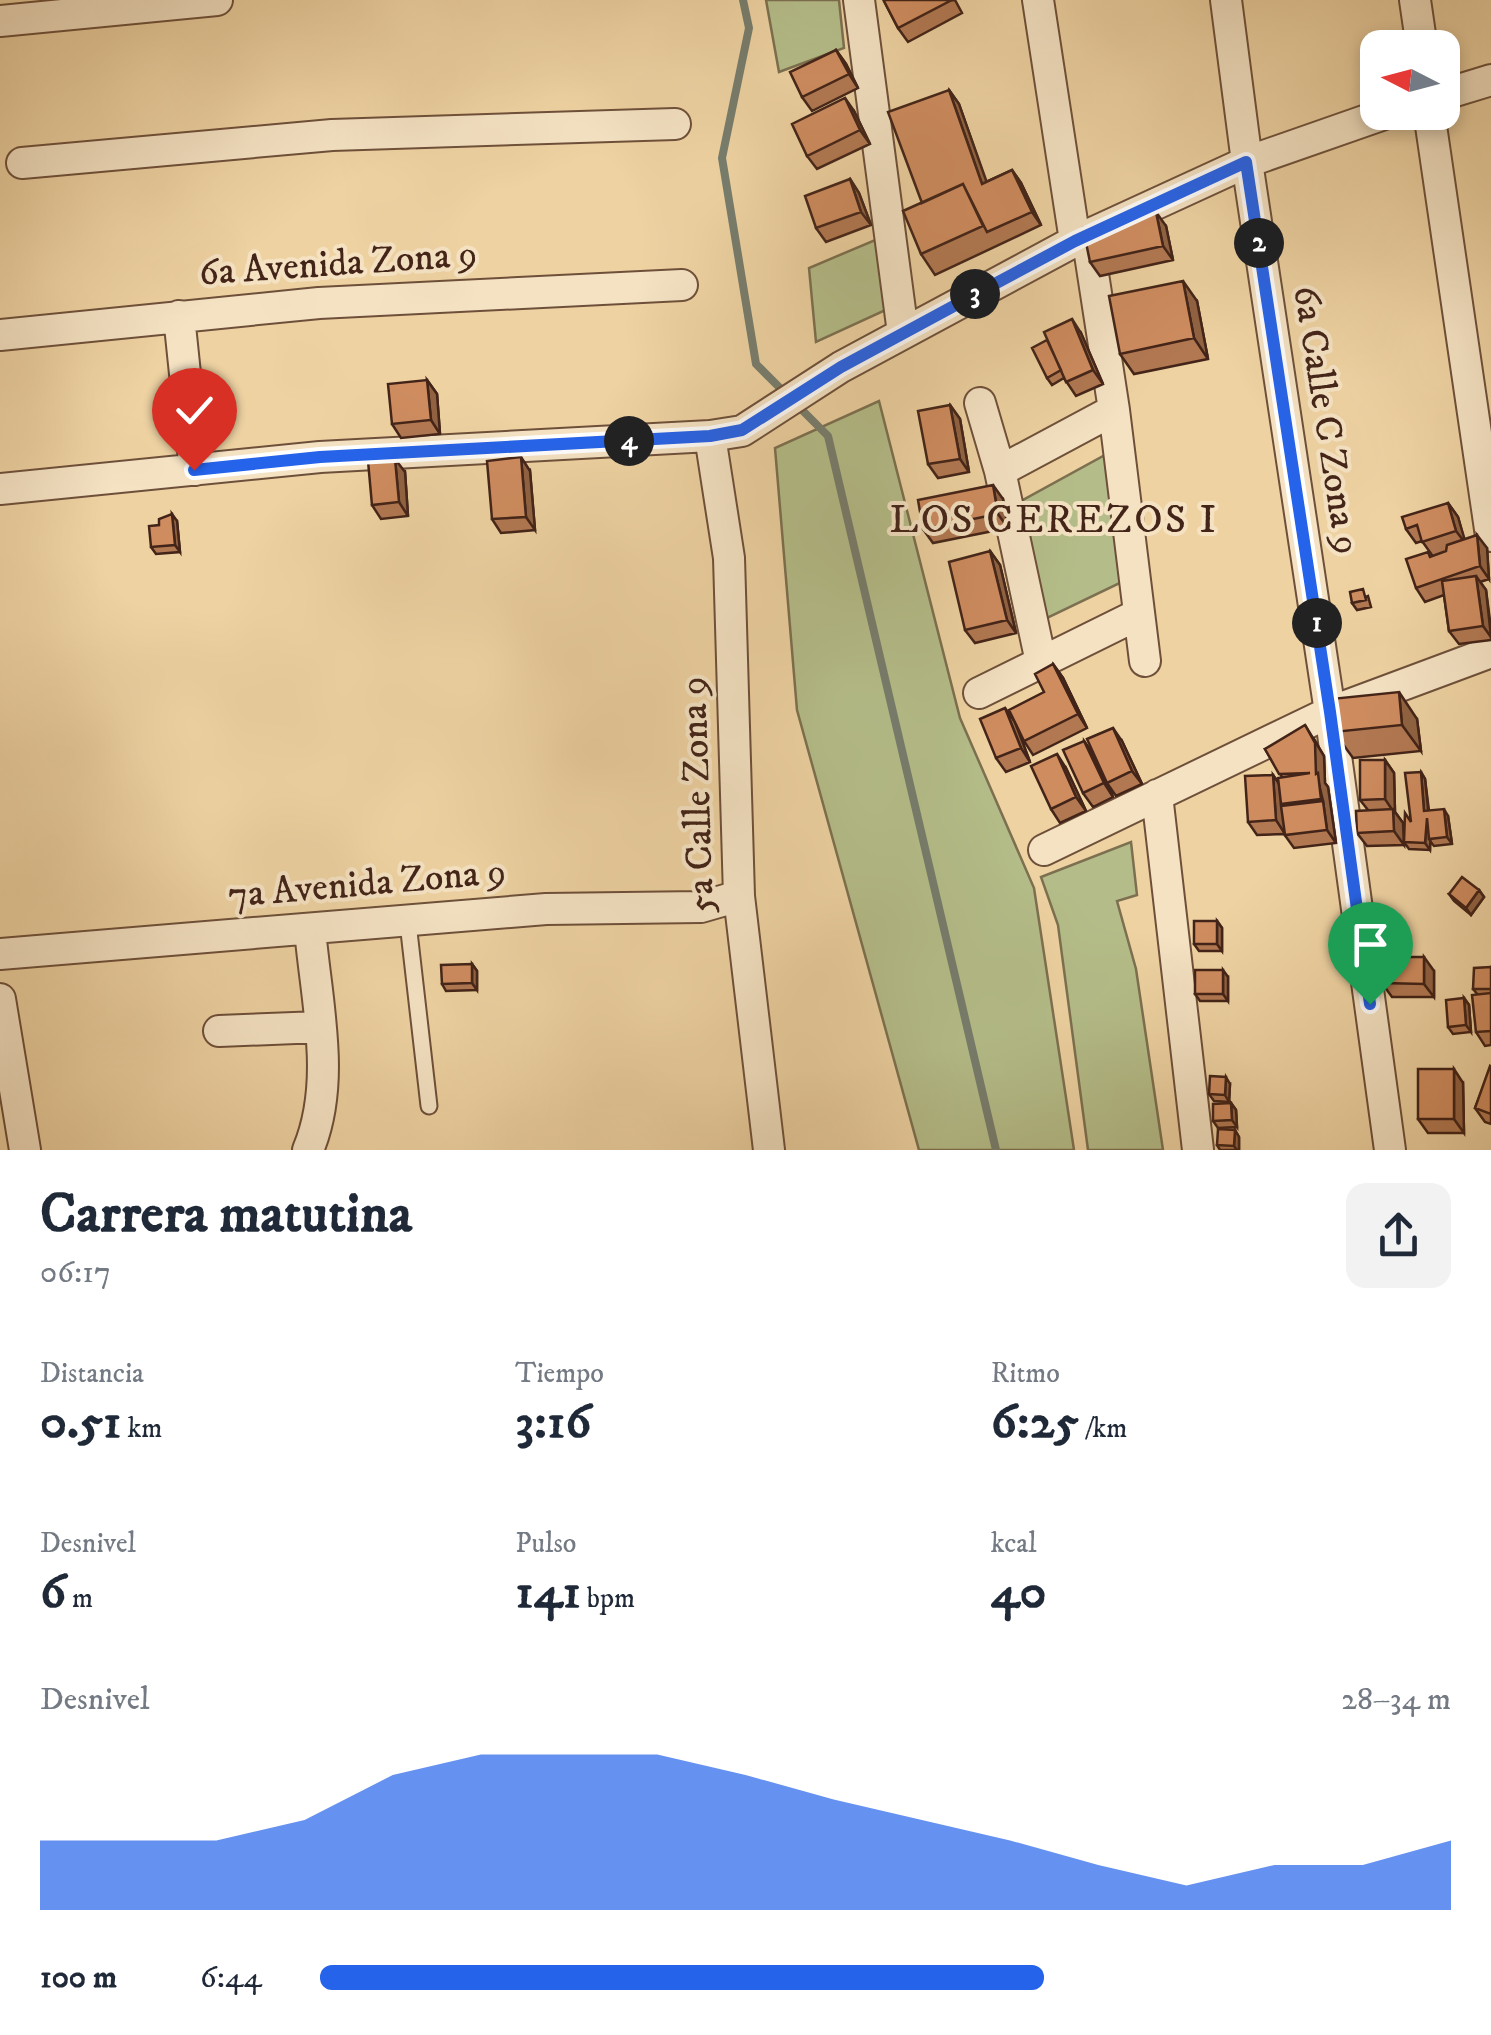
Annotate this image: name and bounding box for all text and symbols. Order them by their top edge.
north arrow [1360,30,1460,130]
map controls [1360,30,1460,130]
pin: 2 [1234,218,1284,268]
text: 2 [1252,225,1266,260]
street label: 6a Avenida Zona 9 [197,230,479,298]
pin: 3 [950,269,1000,319]
text: 3 [970,276,980,311]
street label: 6a Calle C Zona 9 [1281,282,1371,558]
pin [152,368,237,471]
icon: check [167,383,222,438]
pin: 4 [604,416,654,466]
text: 4 [621,423,637,458]
district label: LOS CEREZOS I [889,496,1219,546]
pin: 1 [1292,598,1342,648]
text: 1 [1312,605,1322,640]
street label: 5a Calle Zona 9 [670,676,726,914]
street label: 7a Avenida Zona 9 [226,848,508,920]
pin [1328,902,1413,1005]
icon: arrive [1343,917,1398,972]
text: Carrera matutina [40,1181,412,1250]
button: share [1346,1183,1451,1288]
text: 06:17 [40,1253,111,1293]
text: Distancia [40,1356,144,1391]
text: Tiempo [515,1356,604,1391]
text: Ritmo [991,1356,1060,1391]
text: 0.51 [40,1391,121,1454]
text: 3:16 [515,1391,591,1454]
text: 6:25 [991,1391,1079,1454]
text: km [121,1411,162,1446]
text: /km [1079,1411,1127,1446]
text: Desnivel [40,1526,136,1561]
text: Pulso [515,1526,576,1561]
text: kcal [991,1526,1037,1561]
text: 6 [40,1561,66,1624]
text: 141 [515,1561,581,1624]
text: 40 [991,1561,1046,1624]
text: m [66,1581,93,1616]
text: bpm [581,1581,635,1616]
text: Desnivel [40,1680,150,1720]
text: 28–34 m [1341,1680,1451,1720]
text: 100 m [40,1958,117,1998]
text: 6:44 [200,1958,262,1998]

